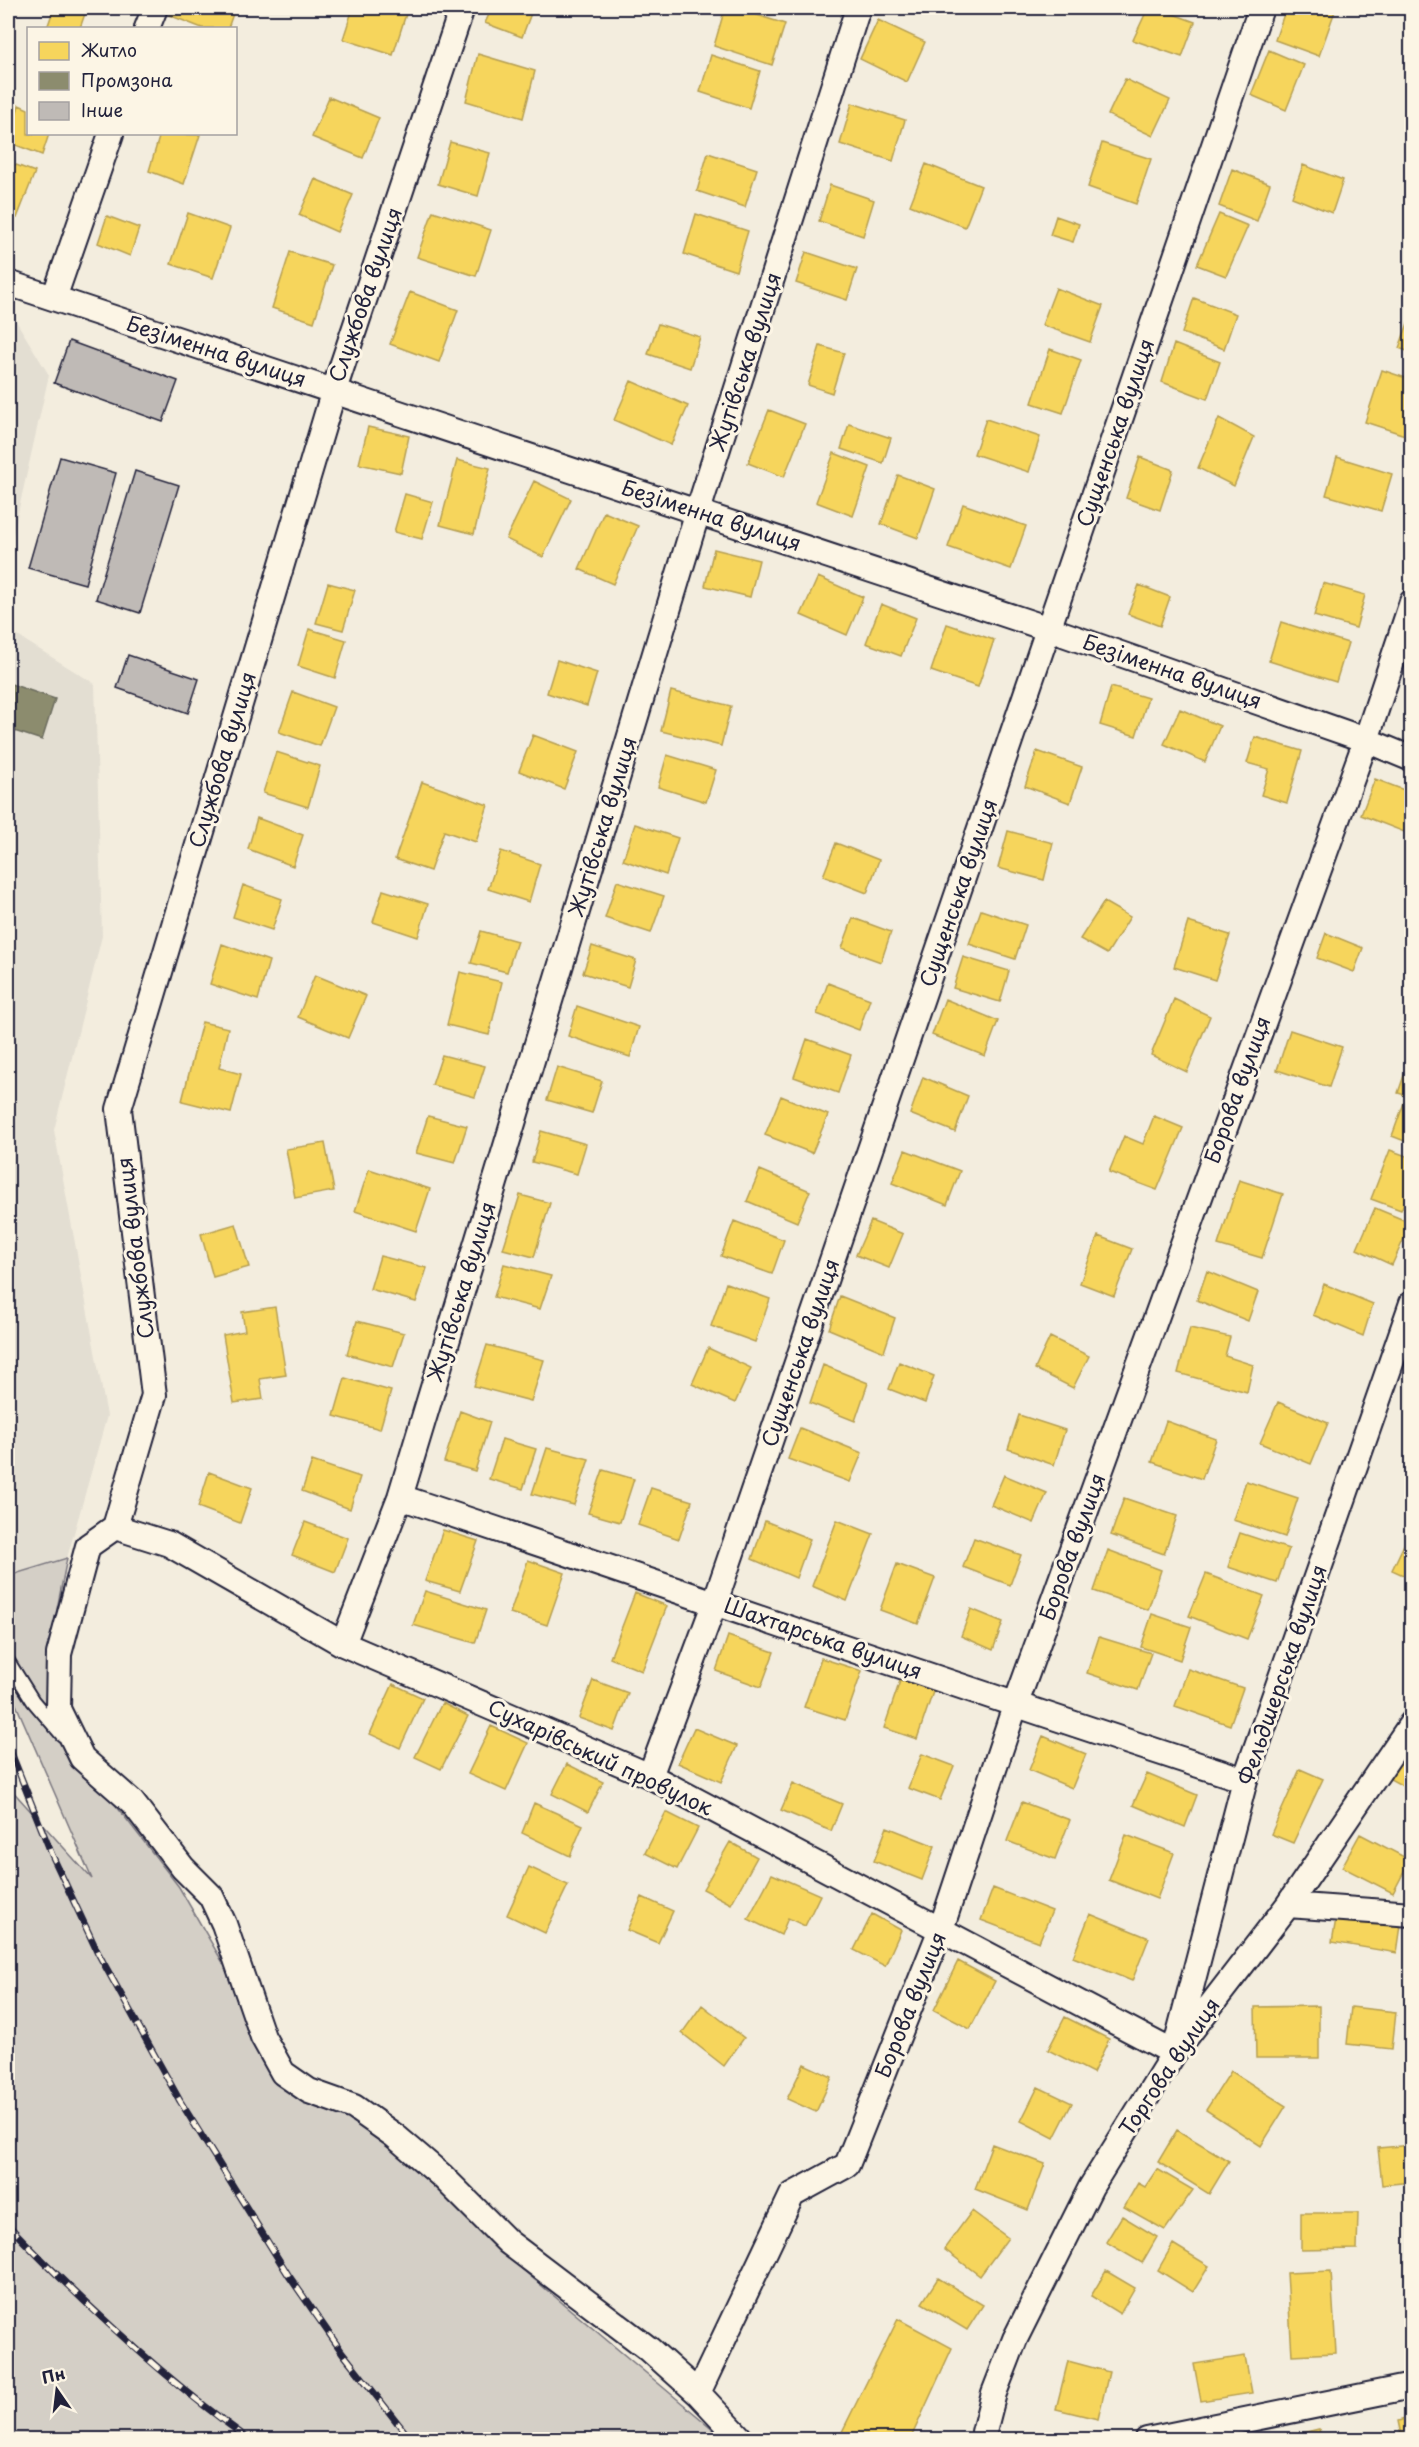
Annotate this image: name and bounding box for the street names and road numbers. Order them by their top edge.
street label: Службова вулиця [319,203,409,386]
street label: Жутівська вулиця [700,268,788,455]
street label: Безіменна вулиця [123,306,311,394]
street label: Сущенська вулиця [1067,334,1161,531]
street label: Безіменна вулиця [618,470,806,558]
street label: Безіменна вулиця [1079,624,1266,716]
street label: Службова вулиця [179,667,263,851]
street label: Жутівська вулиця [558,732,644,920]
street label: Сущенська вулиця [910,794,1004,991]
street label: Борова вулиця [1195,1011,1278,1167]
street label: Службова вулиця [107,1156,161,1341]
street label: Жутівська вулиця [417,1197,503,1385]
street label: Сущенська вулиця [752,1254,846,1451]
street label: Борова вулиця [1030,1468,1113,1624]
street label: Фельдшерська вулиця [1228,1560,1334,1789]
street label: Шахтарська вулиця [720,1588,927,1686]
street label: Сухарівський провулок [483,1690,719,1823]
street label: Борова вулиця [865,1927,953,2082]
street label: Торгова вулиця [1110,1990,1227,2141]

